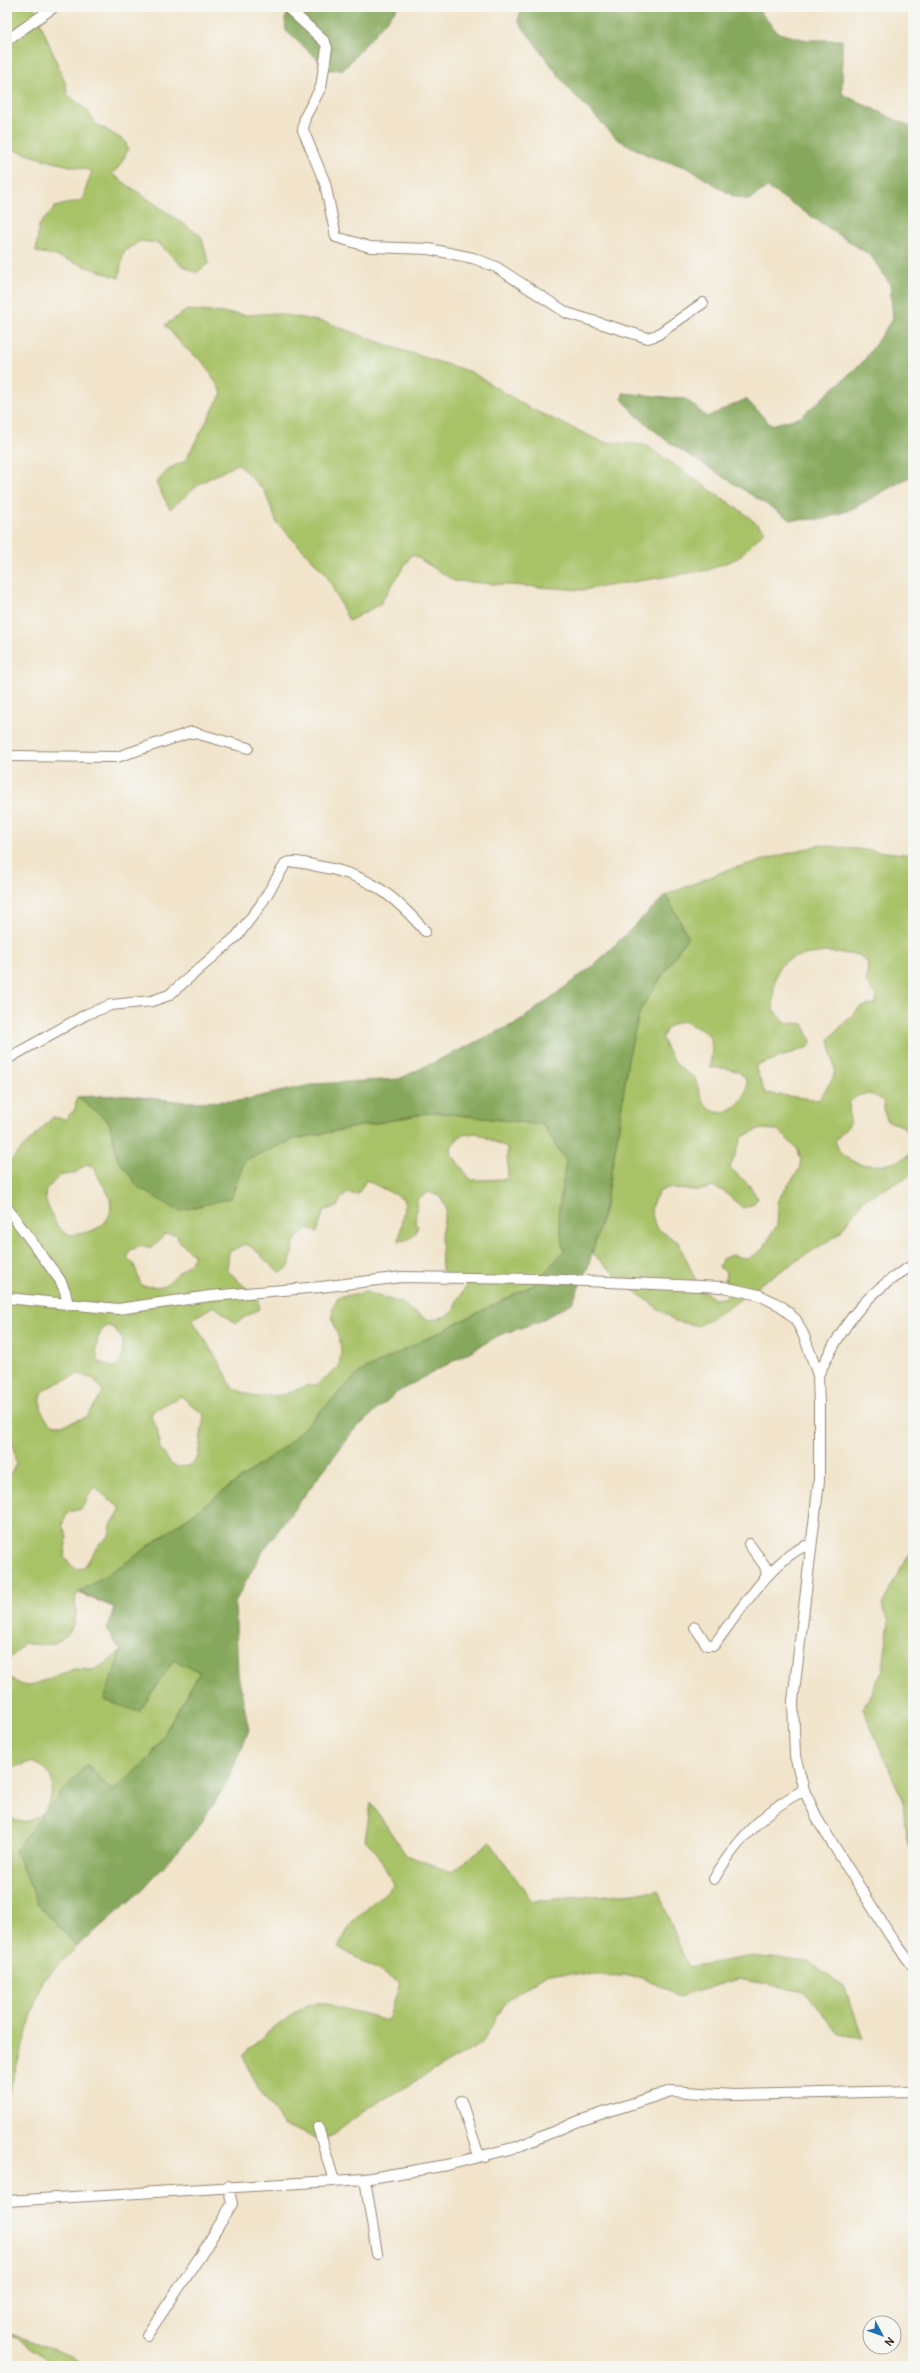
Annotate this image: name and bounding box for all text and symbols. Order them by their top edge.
north arrow [862,2315,902,2355]
text: N [881,2334,897,2349]

